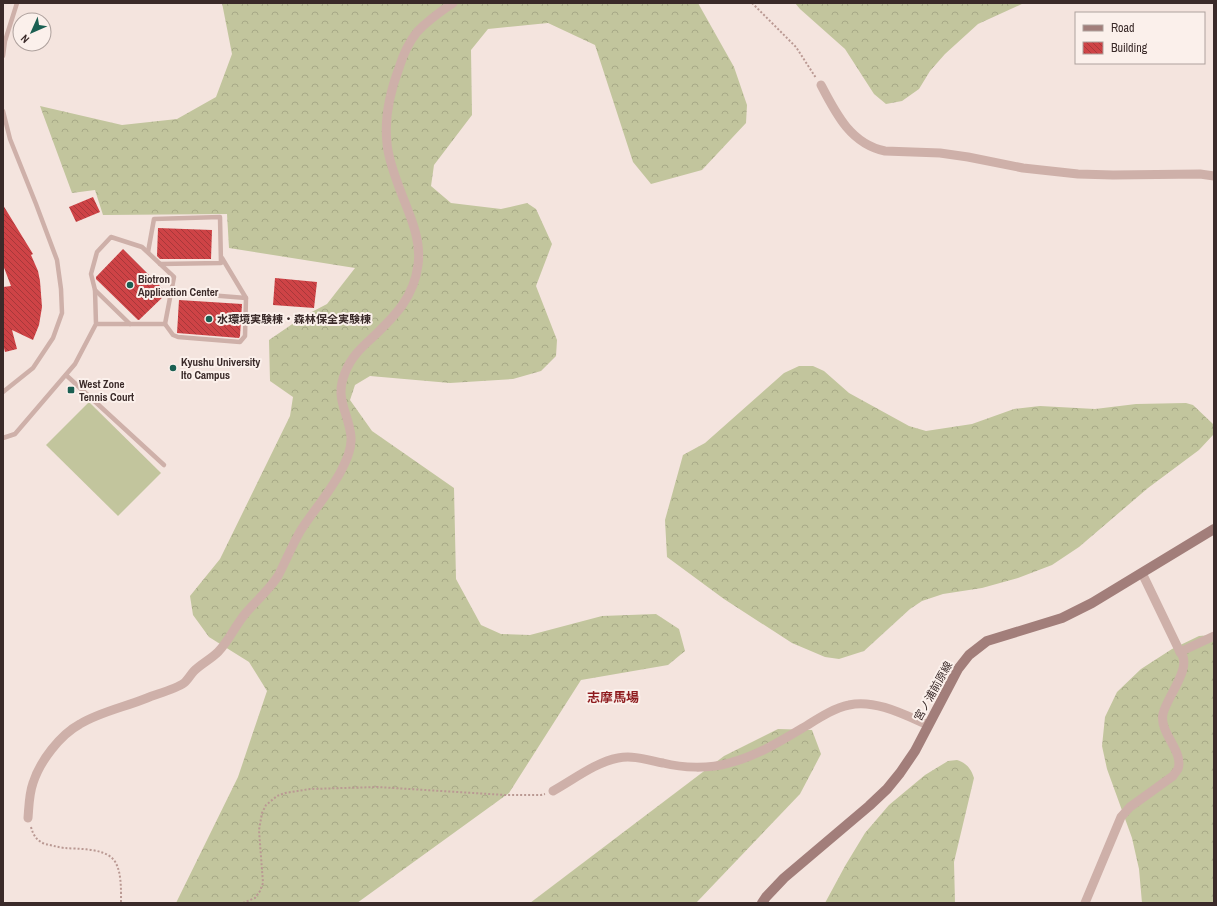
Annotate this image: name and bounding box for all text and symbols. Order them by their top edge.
north arrow [12,12,52,52]
legend [1075,12,1205,64]
text: Road [1111,20,1135,36]
text: N [18,32,32,46]
text: Building [1111,40,1148,56]
place label: Biotron Application Center [138,272,219,299]
marker: Biotron Application Center [125,280,135,290]
place label: 水環境実験棟・森林保全実験棟 [217,312,371,326]
marker: 水環境実験棟・森林保全実験棟 [204,314,214,324]
place label: Kyushu University Ito Campus [181,355,260,382]
marker: Kyushu University Ito Campus [168,363,178,373]
place label: West Zone Tennis Court [79,377,134,404]
marker: West Zone Tennis Court [66,385,76,395]
street label: 宮ノ浦前原線 [911,659,955,723]
district label: 志摩馬場 [587,689,639,706]

